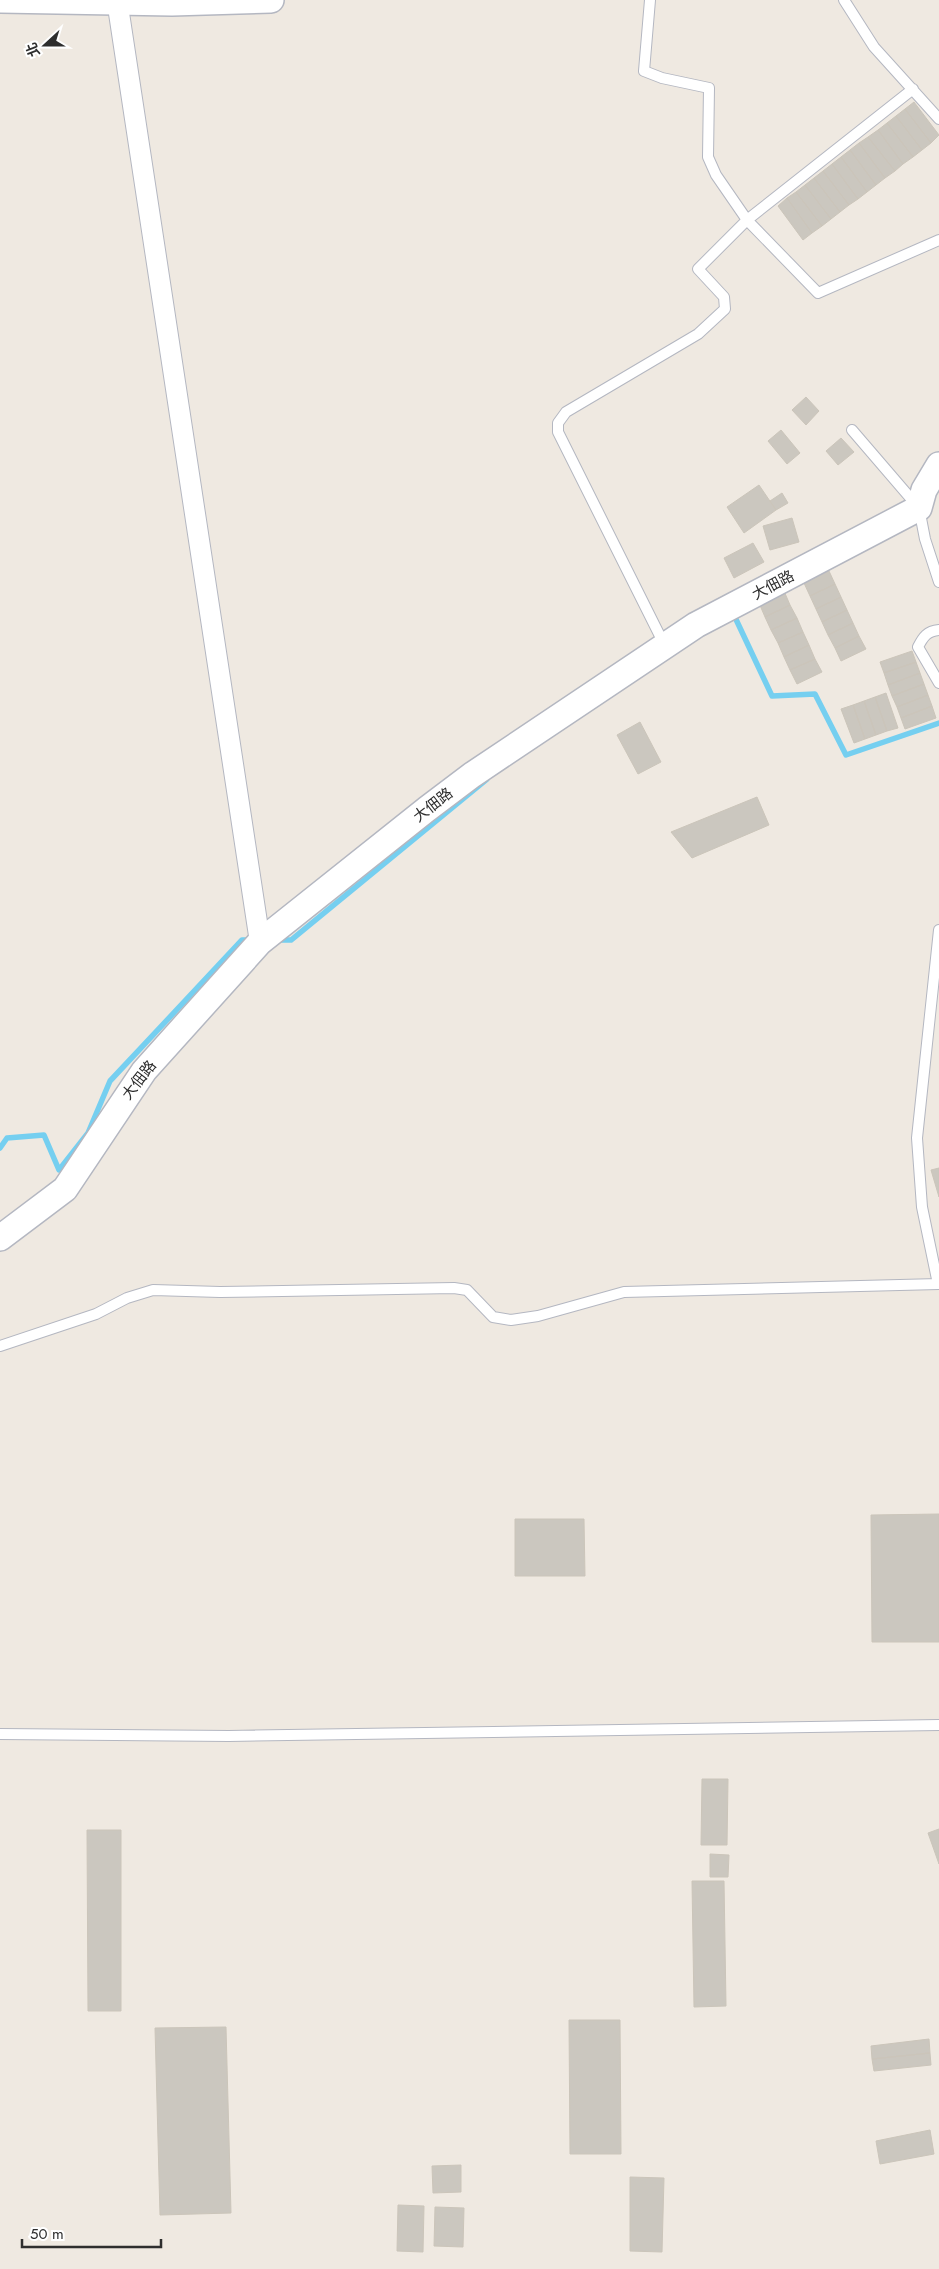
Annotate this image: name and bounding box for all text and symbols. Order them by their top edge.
north arrow [20,20,70,70]
text: 北 [21,40,45,60]
street label: 大佃路 [748,565,798,605]
street label: 大佃路 [408,782,458,828]
street label: 大佃路 [116,1055,162,1105]
scale bar [22,2216,161,2248]
text: 50 m [30,2223,64,2245]

